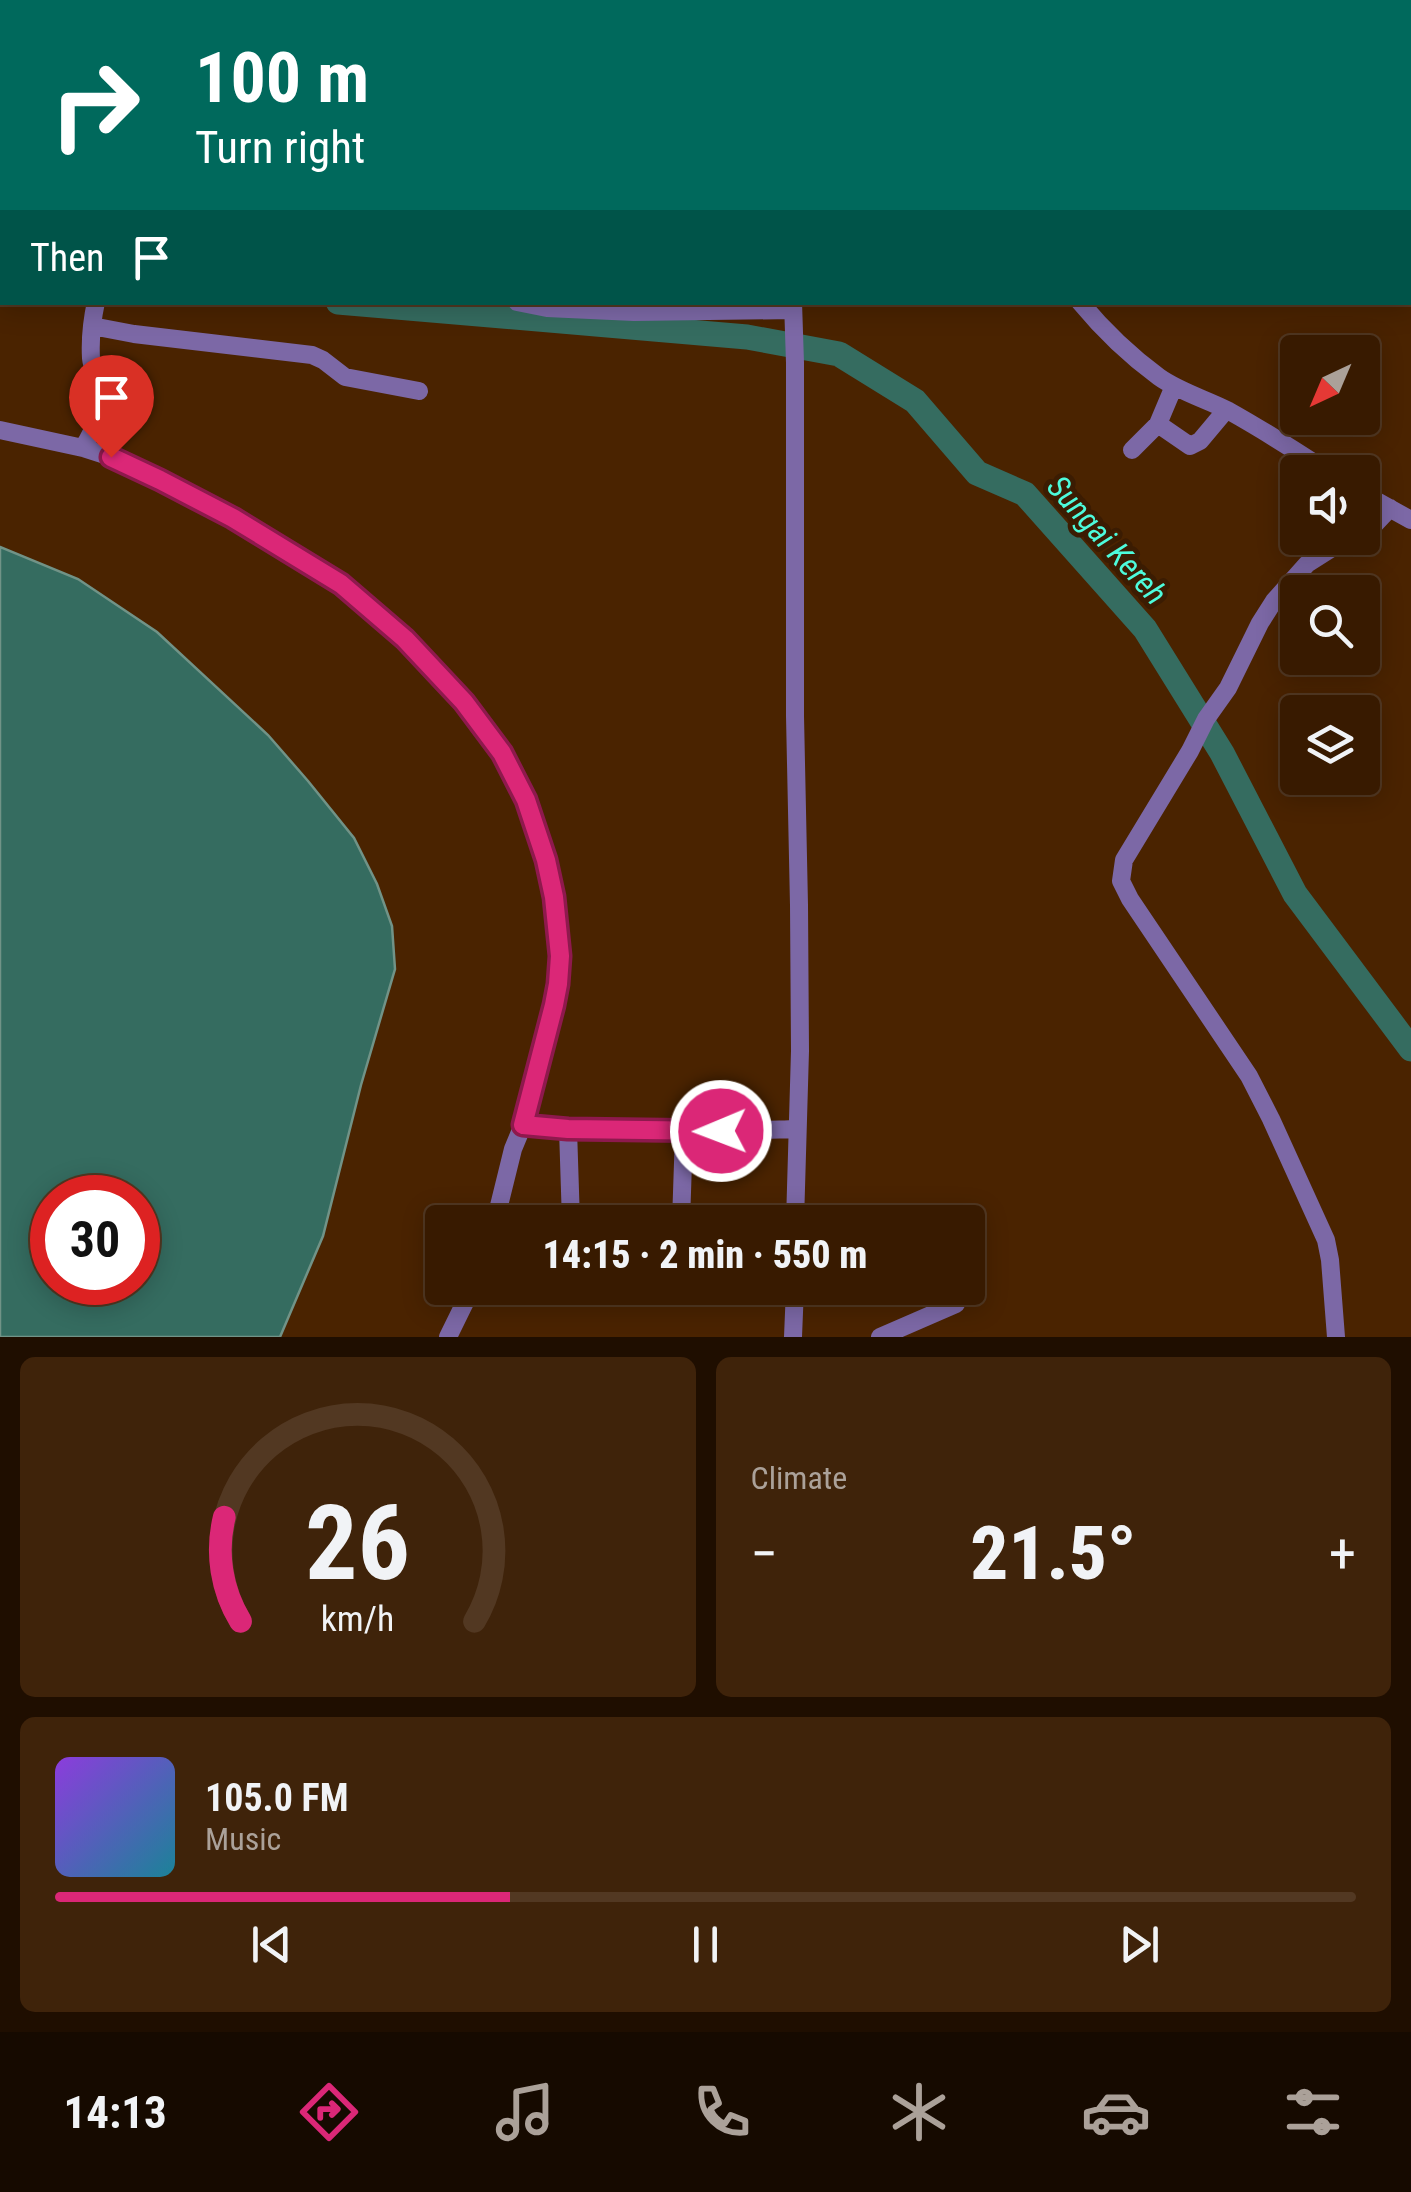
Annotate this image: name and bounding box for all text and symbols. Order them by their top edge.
text: 100 m [195,37,369,119]
icon: right [30,40,160,170]
text: Turn right [195,121,365,174]
icon: arrive [124,230,179,285]
text: Then [30,236,104,280]
north arrow [1280,335,1380,435]
map controls [1280,335,1380,795]
pin [69,355,154,458]
icon: arrive [84,370,139,425]
button: sound [1280,455,1380,555]
water label: Sungai Kereh [1039,468,1175,612]
button: search [1280,575,1380,675]
button: layers [1280,695,1380,795]
position arrow [669,1079,773,1183]
speed limit sign: 30 [30,1175,160,1305]
text: 14:15 · 2 min · 550 m [543,1233,867,1277]
text: Climate [751,1459,847,1497]
text: 26 [305,1483,410,1604]
text: 21.5° [970,1509,1136,1597]
text: − [751,1522,778,1586]
text: + [1329,1522,1356,1586]
text: km/h [321,1598,395,1640]
text: 105.0 FM [205,1776,349,1820]
text: Music [205,1820,281,1858]
icon: previous [244,1917,299,1972]
icon: pause [678,1917,733,1972]
icon: next [1112,1917,1167,1972]
icon: directions [294,2077,364,2147]
icon: music [490,2077,560,2147]
icon: phone [687,2077,757,2147]
icon: climate [884,2077,954,2147]
icon: car [1081,2077,1151,2147]
icon: filters [1278,2077,1348,2147]
text: 14:13 [63,2086,167,2139]

